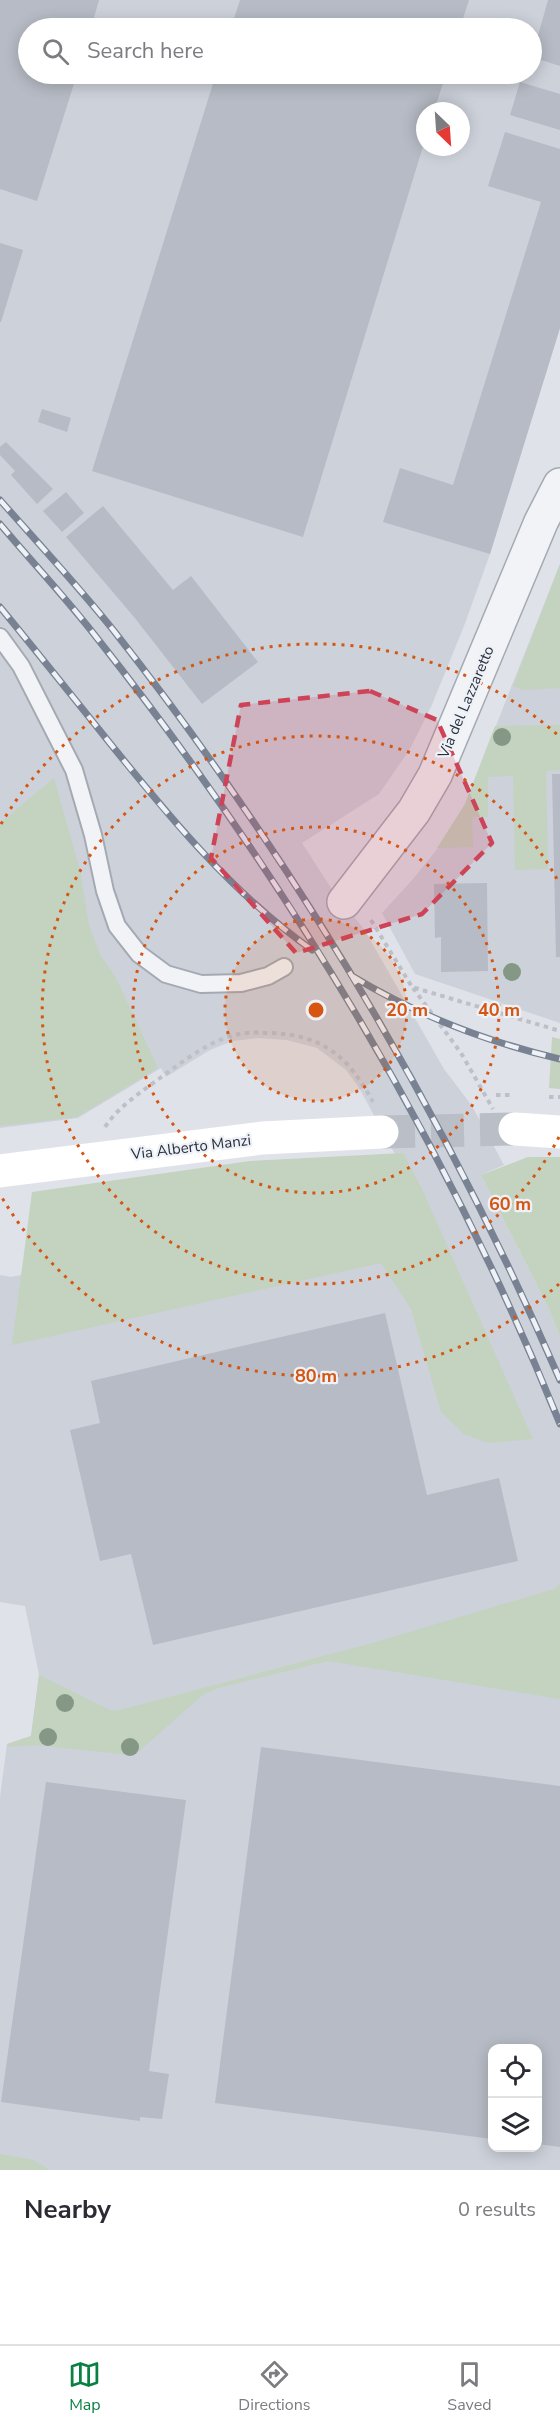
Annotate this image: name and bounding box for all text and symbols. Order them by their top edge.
search box [18,18,542,84]
icon: search [39,35,72,68]
text: Search here [87,36,204,66]
north arrow [416,102,470,156]
street label: Via del Lazzaretto [433,643,499,762]
text: 20 m [386,998,428,1022]
text: 40 m [478,998,520,1022]
centre of rings [306,1000,326,1020]
street label: Via Alberto Manzi [129,1130,252,1164]
text: 60 m [489,1192,531,1216]
text: 80 m [295,1364,337,1388]
map controls [488,2044,542,2152]
button: locate [488,2044,542,2098]
button: layers [488,2098,542,2152]
text: Nearby [24,2192,111,2227]
text: 0 results [458,2196,536,2223]
tab: Map [68,2358,101,2416]
tab: Directions [238,2358,310,2416]
tab: Saved [447,2358,492,2416]

